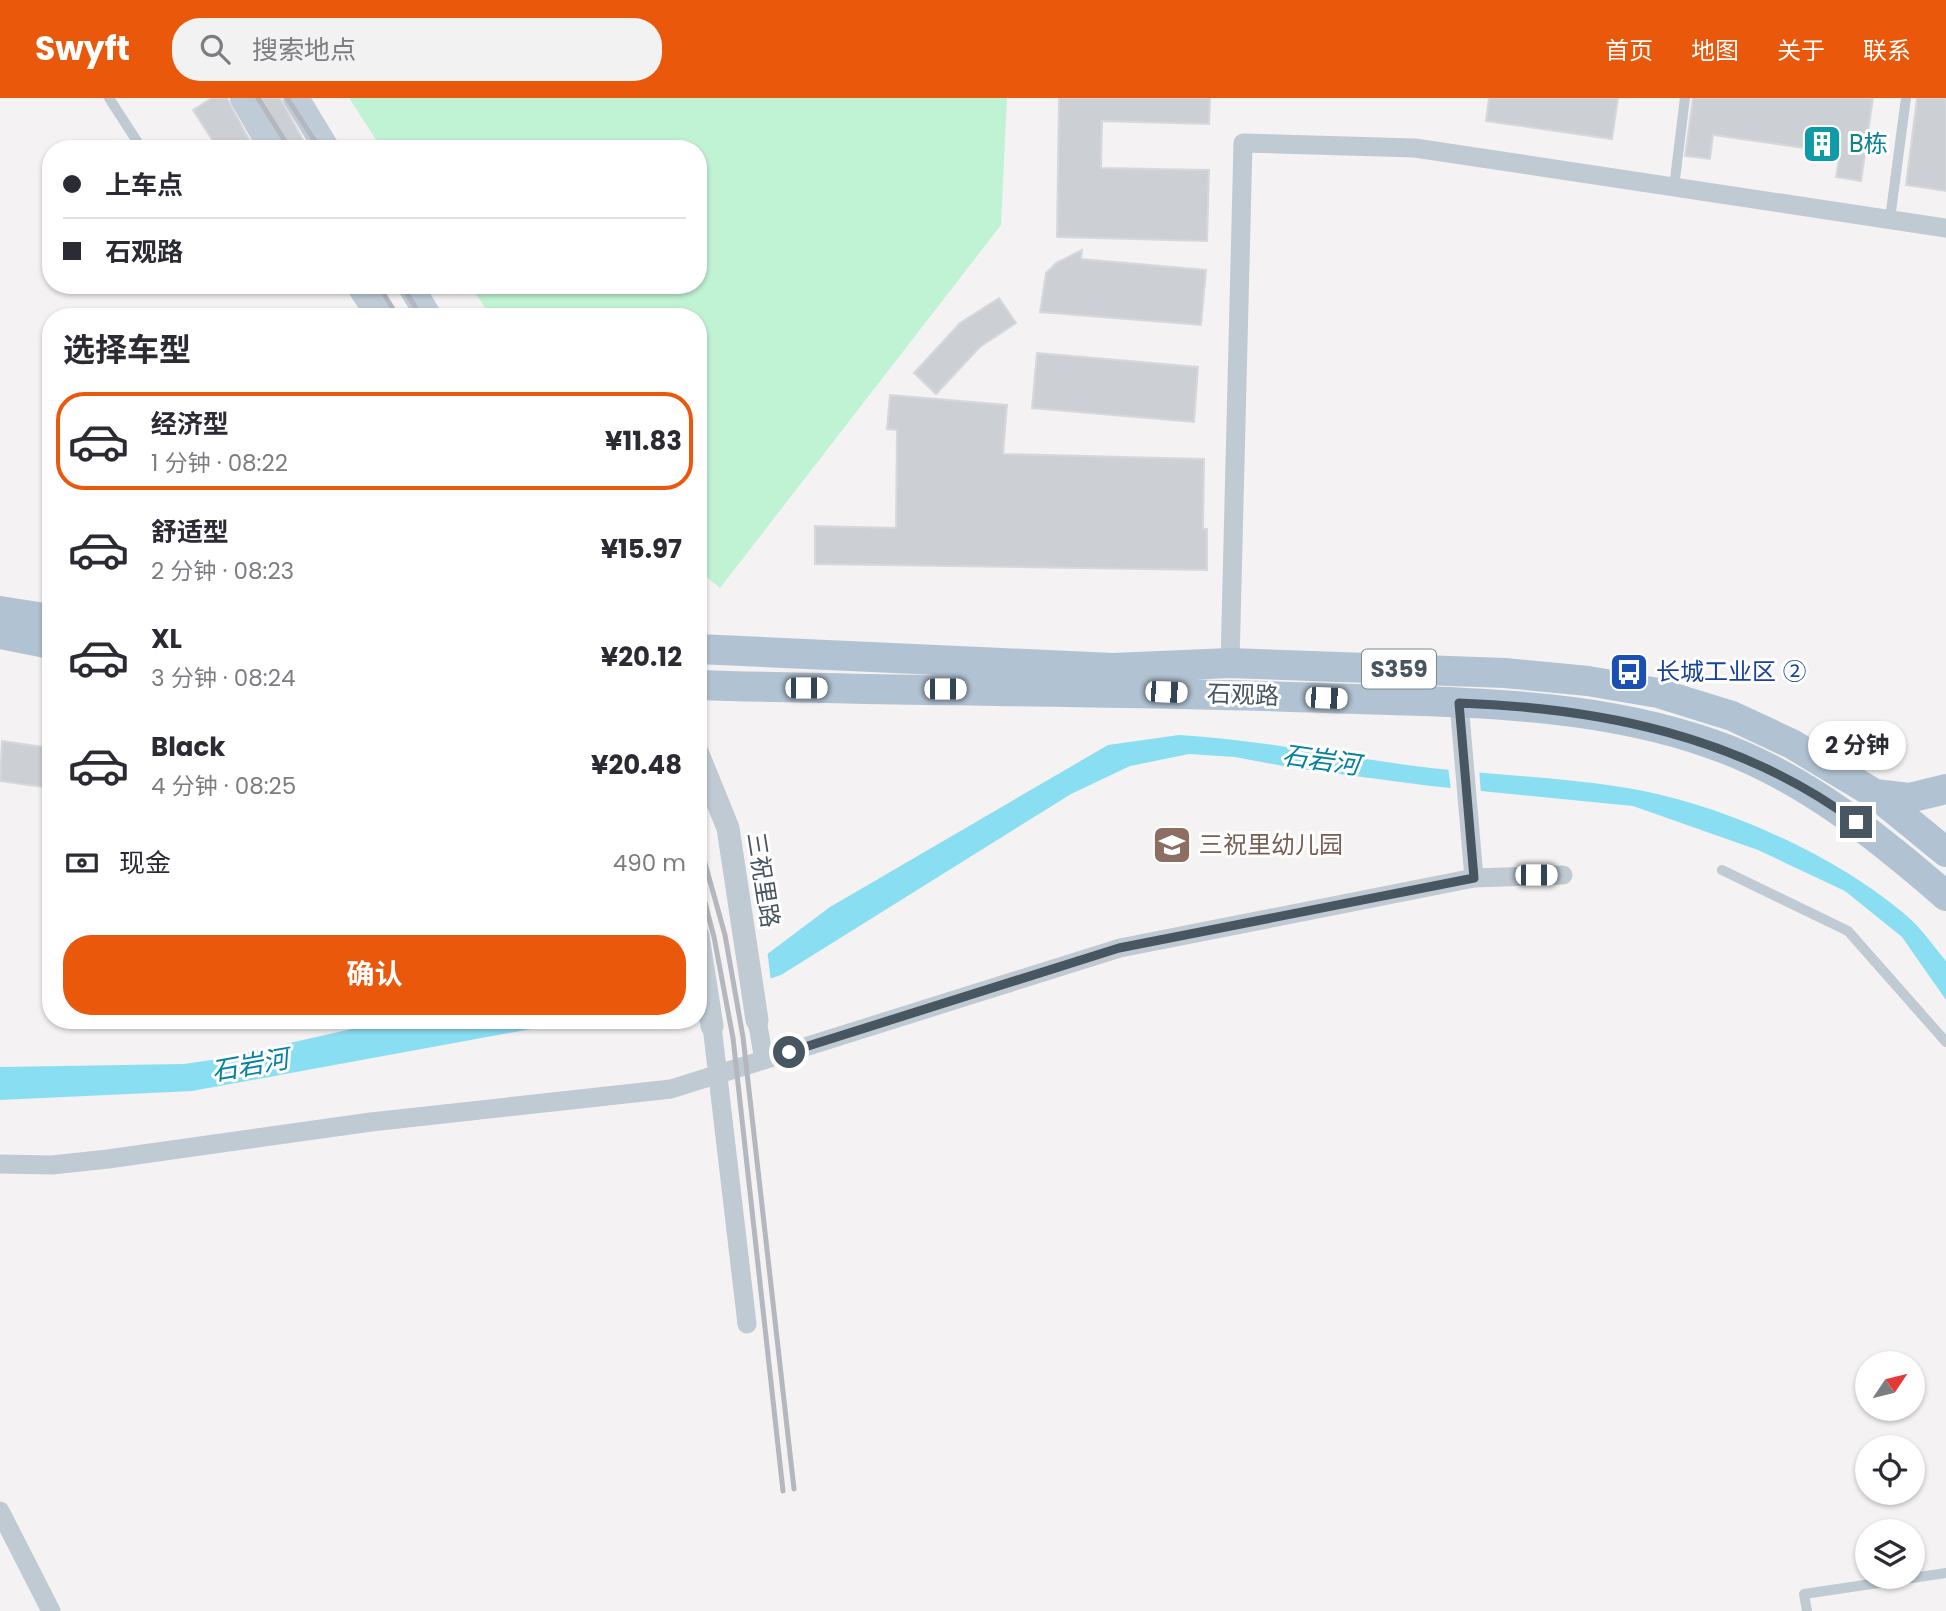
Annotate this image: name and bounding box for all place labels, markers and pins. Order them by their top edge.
building icon: B栋 [1801,123,1843,165]
place label: B栋 [1849,127,1888,160]
bus stop icon: 长城工业区 ② [1608,651,1650,693]
place label: 长城工业区 ② [1656,655,1806,688]
school or university icon: 三祝里幼儿园 [1151,824,1193,866]
place label: 三祝里幼儿园 [1199,828,1343,861]

